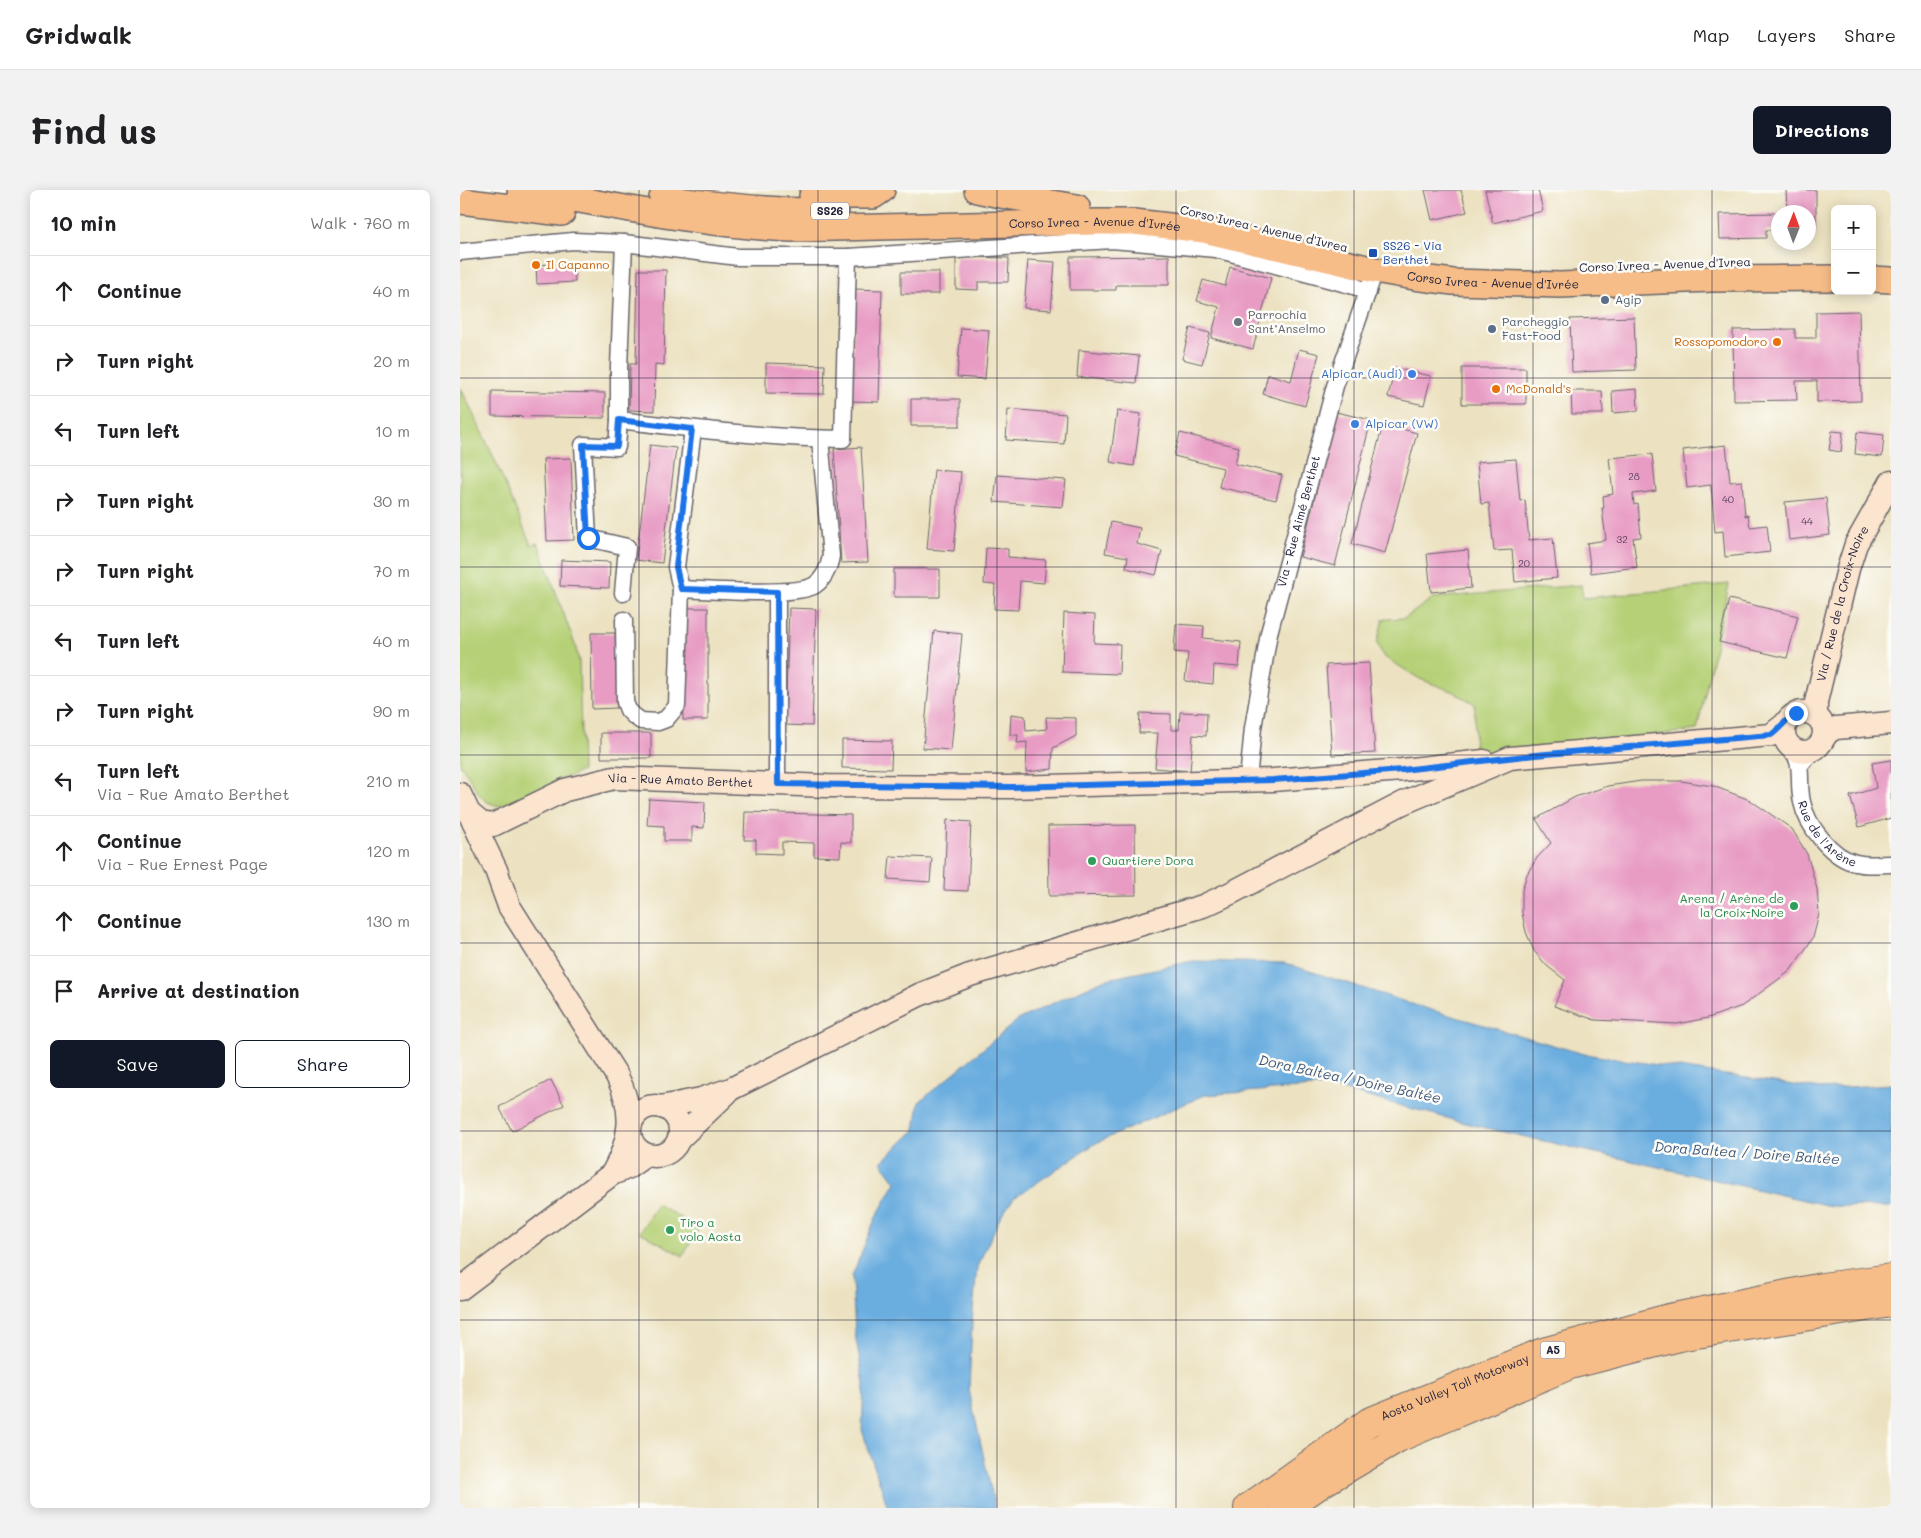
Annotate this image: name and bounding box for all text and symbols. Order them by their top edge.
text: Gridwalk [25,19,132,50]
text: Map [1693,23,1729,47]
text: Layers [1757,23,1816,47]
text: Share [1844,23,1896,47]
button: Directions [1753,106,1891,154]
text: Find us [30,107,157,153]
street label: Corso Ivrea - Avenue d'Ivrea [1179,201,1350,255]
road number: SS26 [811,202,849,220]
north arrow [1771,205,1816,250]
map controls [1831,205,1876,295]
button: + [1831,205,1876,250]
text: 10 min [50,209,116,236]
text: Walk · 760 m [310,212,410,233]
street label: Corso Ivrea - Avenue d'Ivrée [1009,213,1182,234]
place label: SS26 - Via Berthet [1383,237,1442,267]
marker: SS26 - Via Berthet [1367,247,1379,259]
button: − [1831,250,1876,295]
street label: Corso Ivrea - Avenue d'Ivrea [1579,253,1751,275]
place label: Il Capanno [546,256,609,272]
marker: Il Capanno [530,259,542,271]
street label: Corso Ivrea - Avenue d'Ivrée [1406,267,1579,292]
icon: ahead [50,277,78,305]
text: Continue [97,278,182,303]
text: 40 m [373,280,410,301]
place label: Agip [1615,291,1641,307]
marker: Agip [1599,294,1611,306]
place label: Parrochia Sant’Anselmo [1248,306,1325,336]
place label: Parcheggio Fast-Food [1502,313,1569,343]
marker: Parrochia Sant’Anselmo [1232,316,1244,328]
marker: Parcheggio Fast-Food [1486,323,1498,335]
place label: Rossopomodoro [1674,333,1767,349]
marker: Rossopomodoro [1771,336,1783,348]
icon: right [50,347,78,375]
text: Turn right [97,348,194,373]
text: 20 m [373,350,410,371]
place label: Alpicar (Audi) [1321,365,1402,381]
marker: Alpicar (Audi) [1406,368,1418,380]
place label: McDonald's [1506,380,1571,396]
marker: McDonald's [1490,383,1502,395]
place label: Alpicar (VW) [1365,415,1438,431]
icon: left [50,417,78,445]
text: Turn left [97,418,180,443]
marker: Alpicar (VW) [1349,418,1361,430]
text: 10 m [375,420,410,441]
street label: Via - Rue Aimé Berthet [1273,454,1323,589]
house number: 28 [1628,469,1640,483]
icon: right [50,487,78,515]
text: Turn right [97,488,194,513]
text: 30 m [373,490,410,511]
house number: 40 [1722,492,1734,506]
house number: 44 [1801,514,1813,528]
street label: Via / Rue de la Croix-Noire [1812,522,1872,683]
route start [577,527,600,550]
house number: 32 [1616,532,1628,546]
house number: 20 [1518,556,1530,570]
icon: right [50,557,78,585]
text: Turn right [97,558,194,583]
text: 70 m [373,560,410,581]
icon: left [50,627,78,655]
text: Turn left [97,628,180,653]
text: 40 m [373,630,410,651]
icon: right [50,697,78,725]
text: Turn right [97,698,194,723]
text: 90 m [373,700,410,721]
route end [1785,702,1808,725]
text: Turn left [97,758,180,783]
icon: left [50,767,78,795]
street label: Via - Rue Amato Berthet [606,769,753,790]
text: 210 m [366,770,410,791]
text: Via - Rue Amato Berthet [97,783,290,804]
street label: Rue de l'Arène [1795,799,1859,870]
text: Continue [97,828,182,853]
icon: ahead [50,837,78,865]
text: 120 m [366,840,410,861]
place label: Quartiere Dora [1102,852,1194,868]
text: Via - Rue Ernest Page [97,853,268,874]
marker: Quartiere Dora [1086,855,1098,867]
place label: Arena / Arène de la Croix-Noire [1679,890,1784,920]
marker: Arena / Arène de la Croix-Noire [1788,900,1800,912]
icon: ahead [50,907,78,935]
text: Continue [97,908,182,933]
text: 130 m [366,910,410,931]
icon: arrive [50,977,78,1005]
text: Arrive at destination [97,978,300,1003]
button: Save [50,1040,225,1088]
button: Share [235,1040,410,1088]
water label: Dora Baltea / Doire Baltée [1257,1050,1443,1107]
water label: Dora Baltea / Doire Baltée [1654,1137,1840,1168]
place label: Tiro a volo Aosta [680,1214,741,1244]
marker: Tiro a volo Aosta [664,1224,676,1236]
road number: A5 [1540,1342,1566,1358]
street label: Aosta Valley Toll Motorway [1378,1350,1531,1424]

